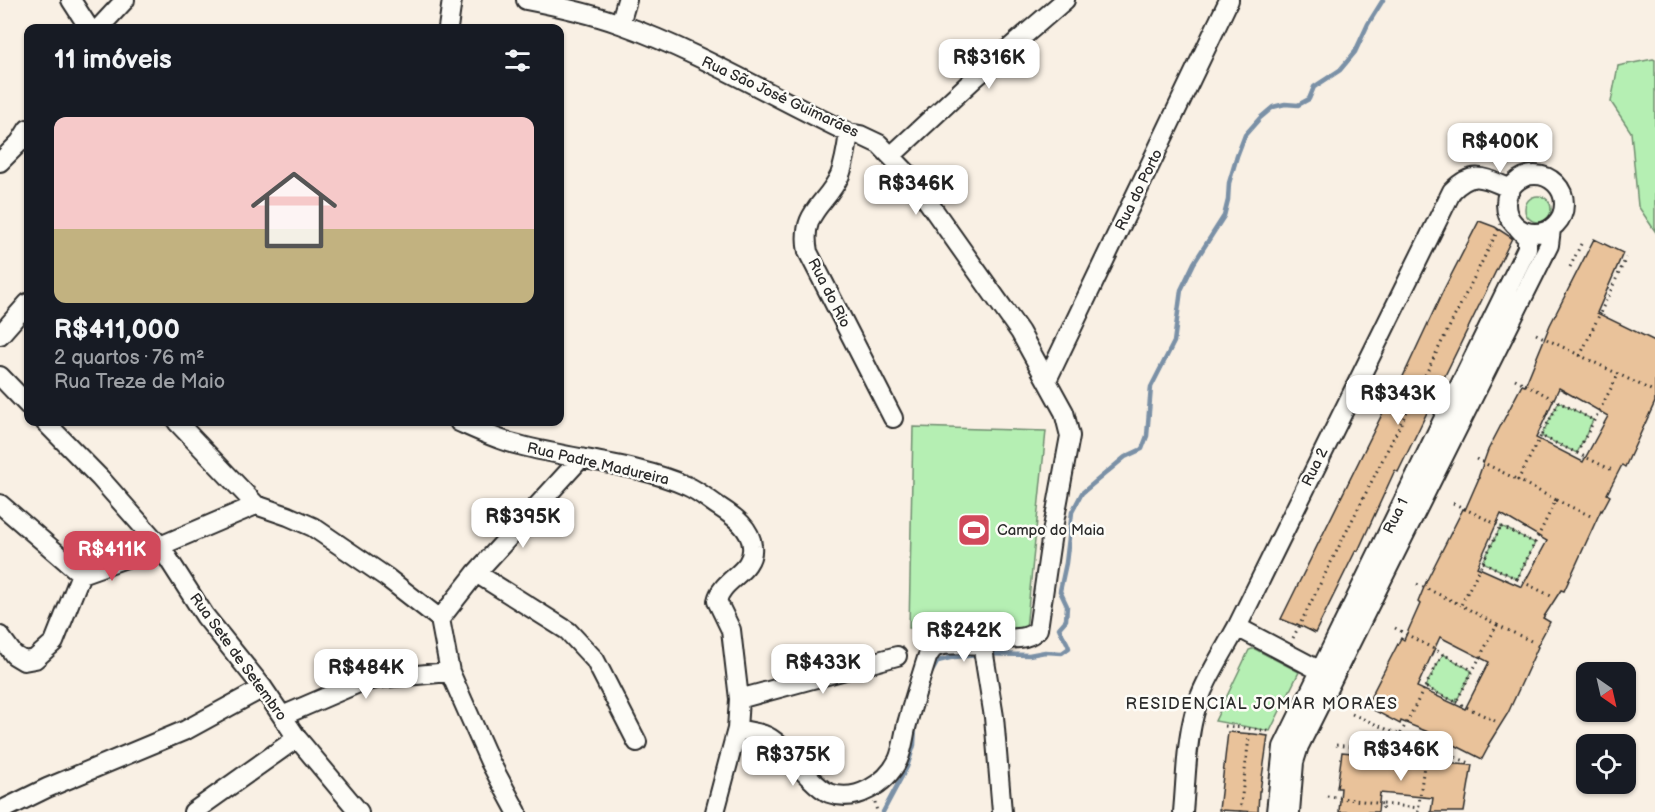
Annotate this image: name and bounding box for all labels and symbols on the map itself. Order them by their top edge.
pin: R$316K [940,39,1038,90]
street label: Rua São José Guimarães [698,52,862,142]
pin: R$400K [1451,123,1549,174]
street label: Rua do Porto [1111,146,1167,234]
pin: R$346K [867,165,965,216]
street label: Rua do Rio [803,255,855,331]
pin: R$343K [1349,375,1447,426]
street label: Rua Padre Madureira [525,438,671,490]
street label: Rua 2 [1298,445,1332,489]
street label: Rua 1 [1379,495,1413,537]
pin: R$395K [474,498,572,549]
sports icon: Campo do Maia [956,512,992,548]
place label: Campo do Maia [997,521,1104,540]
pin: R$411K [63,531,161,582]
street label: Rua Sete de Setembro [185,589,291,725]
pin: R$242K [915,612,1013,663]
pin: R$433K [774,644,872,695]
pin: R$484K [317,649,415,700]
north arrow [1576,662,1636,722]
district label: RESIDENCIAL JOMAR MORAES [1126,695,1398,714]
pin: R$346K [1352,731,1450,782]
pin: R$375K [744,736,842,787]

